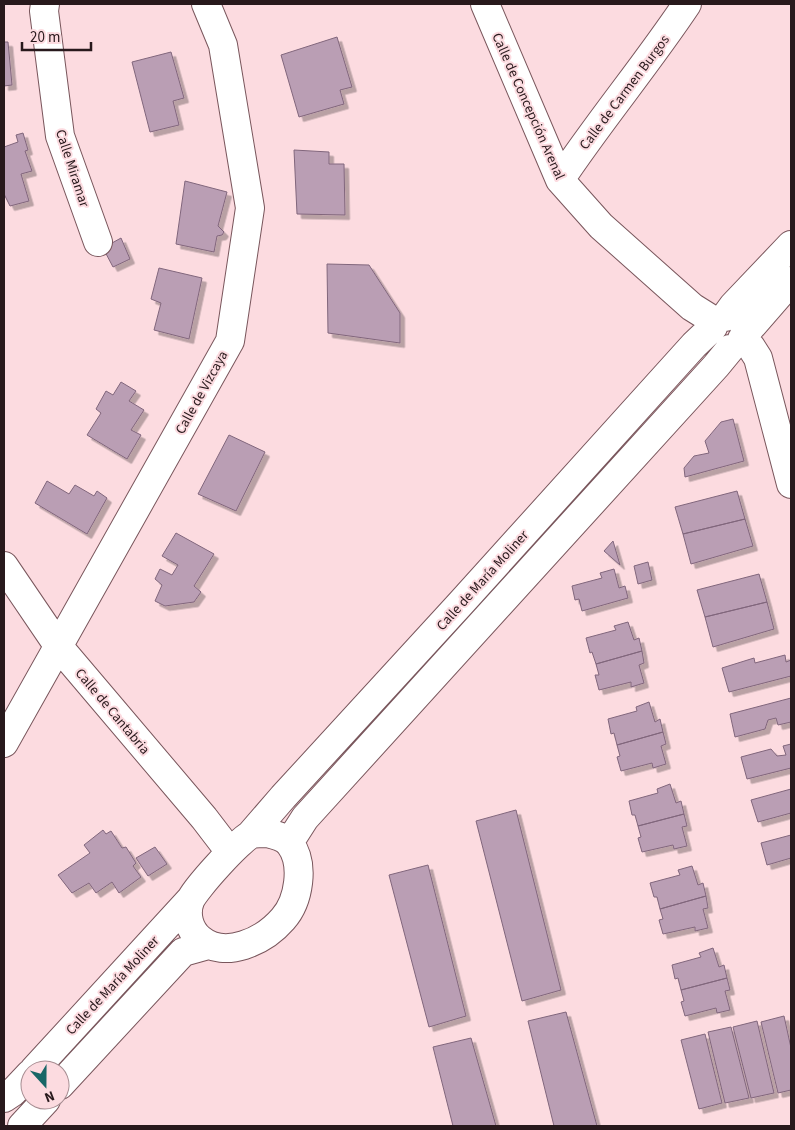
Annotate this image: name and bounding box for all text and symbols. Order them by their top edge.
scale bar [22,20,91,52]
text: 20 m [30,27,60,48]
street label: Calle de Concepción Arenal [487,30,570,183]
street label: Calle de Carmen Burgos [575,31,675,154]
street label: Calle Miramar [50,127,94,210]
street label: Calle de Vizcaya [171,347,233,438]
street label: Calle de María Moliner [432,526,533,635]
street label: Calle de Cantabria [70,664,154,759]
street label: Calle de María Moliner [61,932,164,1040]
north arrow [20,1060,70,1110]
text: N [41,1085,57,1107]

